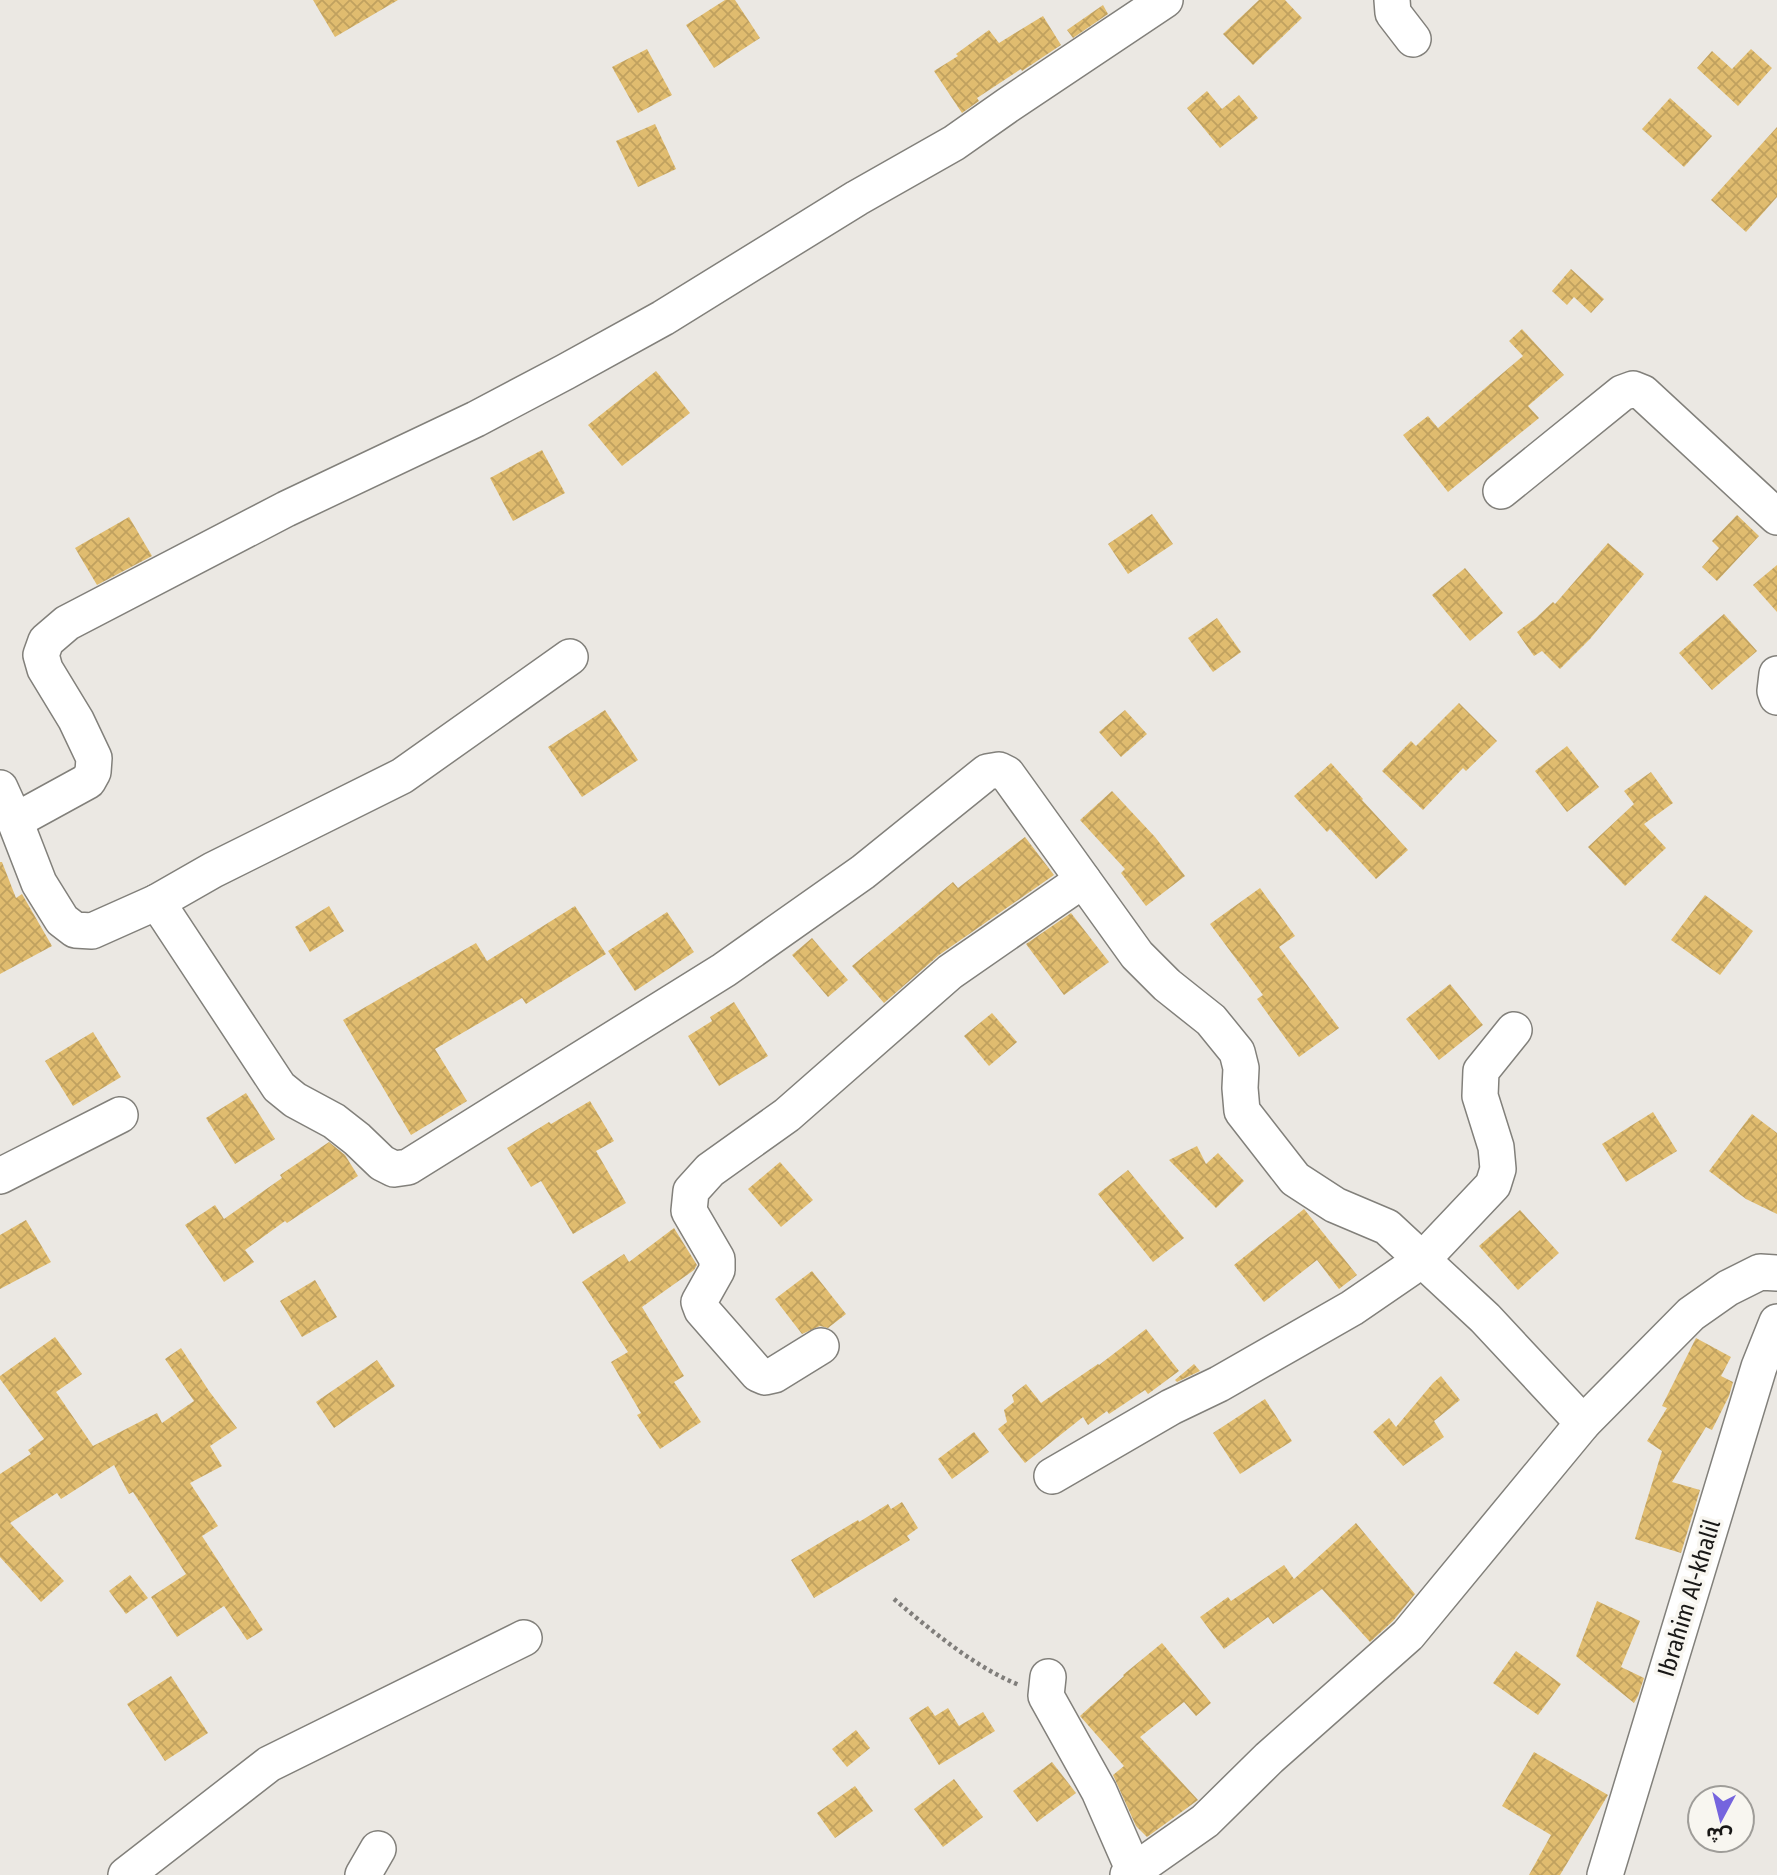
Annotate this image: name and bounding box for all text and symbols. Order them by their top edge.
street label: Ibrahim Al-khalil [1652,1516,1726,1680]
north arrow [1686,1784,1756,1854]
text: ش [1705,1822,1733,1848]

